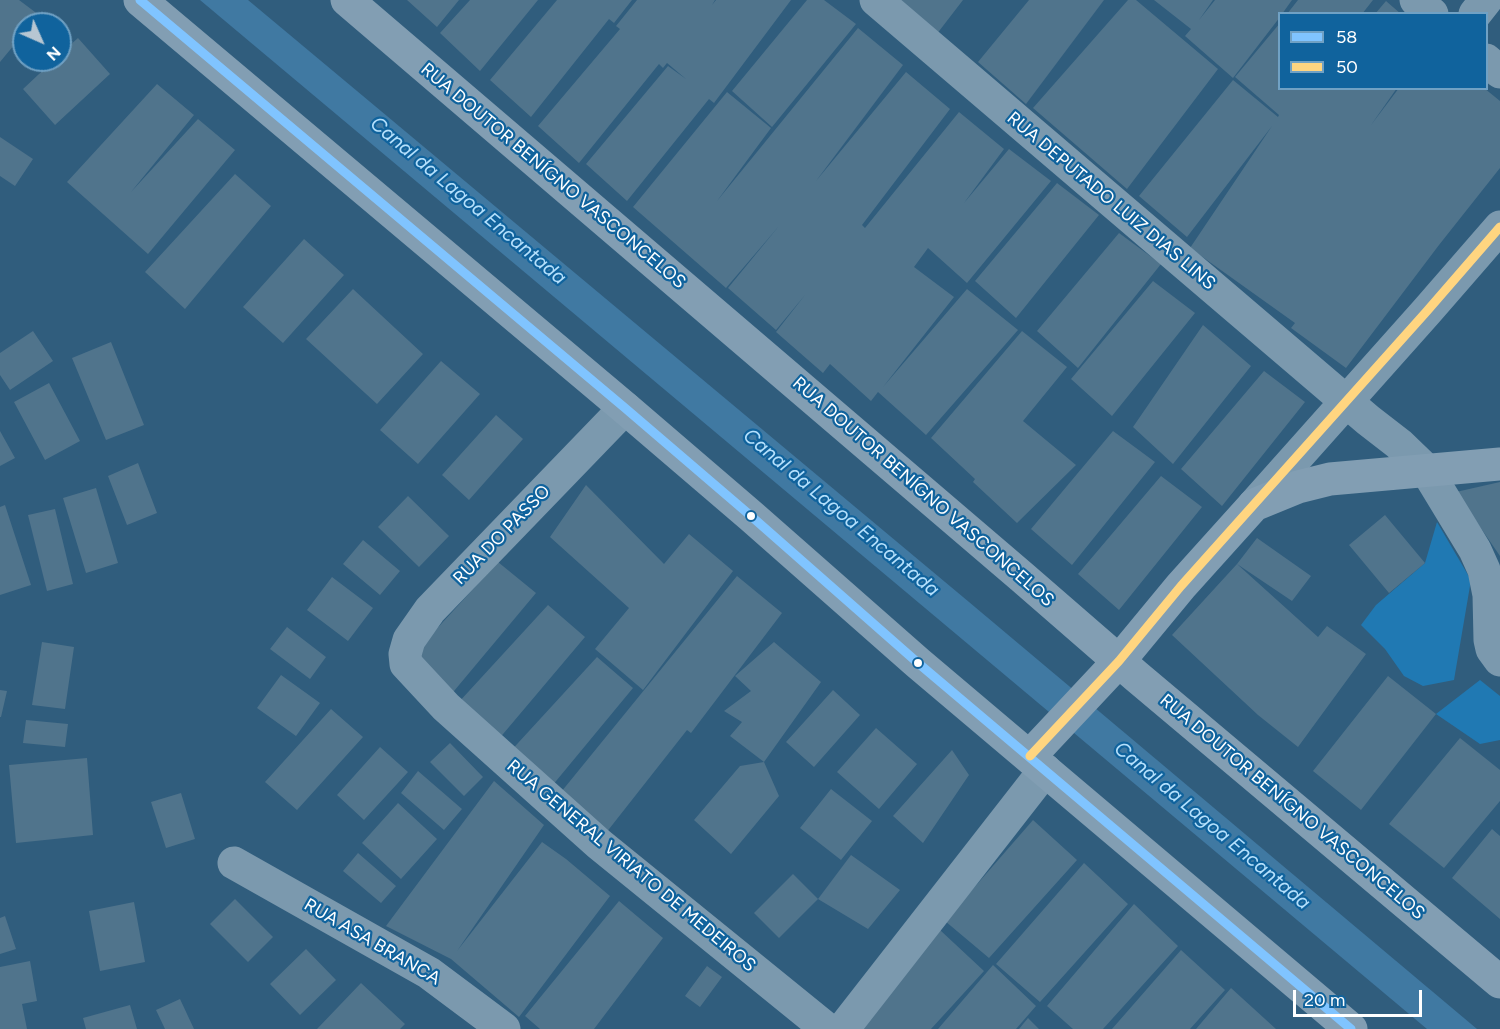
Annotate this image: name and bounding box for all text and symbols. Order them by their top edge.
north arrow [12,12,72,72]
legend [1278,12,1488,90]
text: 58 [1336,26,1357,48]
text: N [43,43,65,65]
text: 50 [1336,56,1358,78]
street label: RUA DOUTOR BENÍGNO VASCONCELOS [416,59,690,293]
street label: RUA DEPUTADO LUIZ DIAS LINS [1002,107,1220,295]
water label: Canal da Lagoa Encantada [365,112,571,290]
street label: RUA DOUTOR BENÍGNO VASCONCELOS [788,373,1058,611]
water label: Canal da Lagoa Encantada [738,424,944,602]
street label: RUA DO PASSO [449,481,555,589]
unlabelled marker [745,510,757,522]
unlabelled marker [912,657,924,669]
street label: RUA DOUTOR BENÍGNO VASCONCELOS [1155,690,1429,924]
water label: Canal da Lagoa Encantada [1109,737,1315,915]
street label: RUA GENERAL VIRIATO DE MEDEIROS [502,755,760,977]
street label: RUA ASA BRANCA [300,894,444,990]
scale bar [1296,978,1425,1016]
text: 20 m [1304,989,1345,1011]

